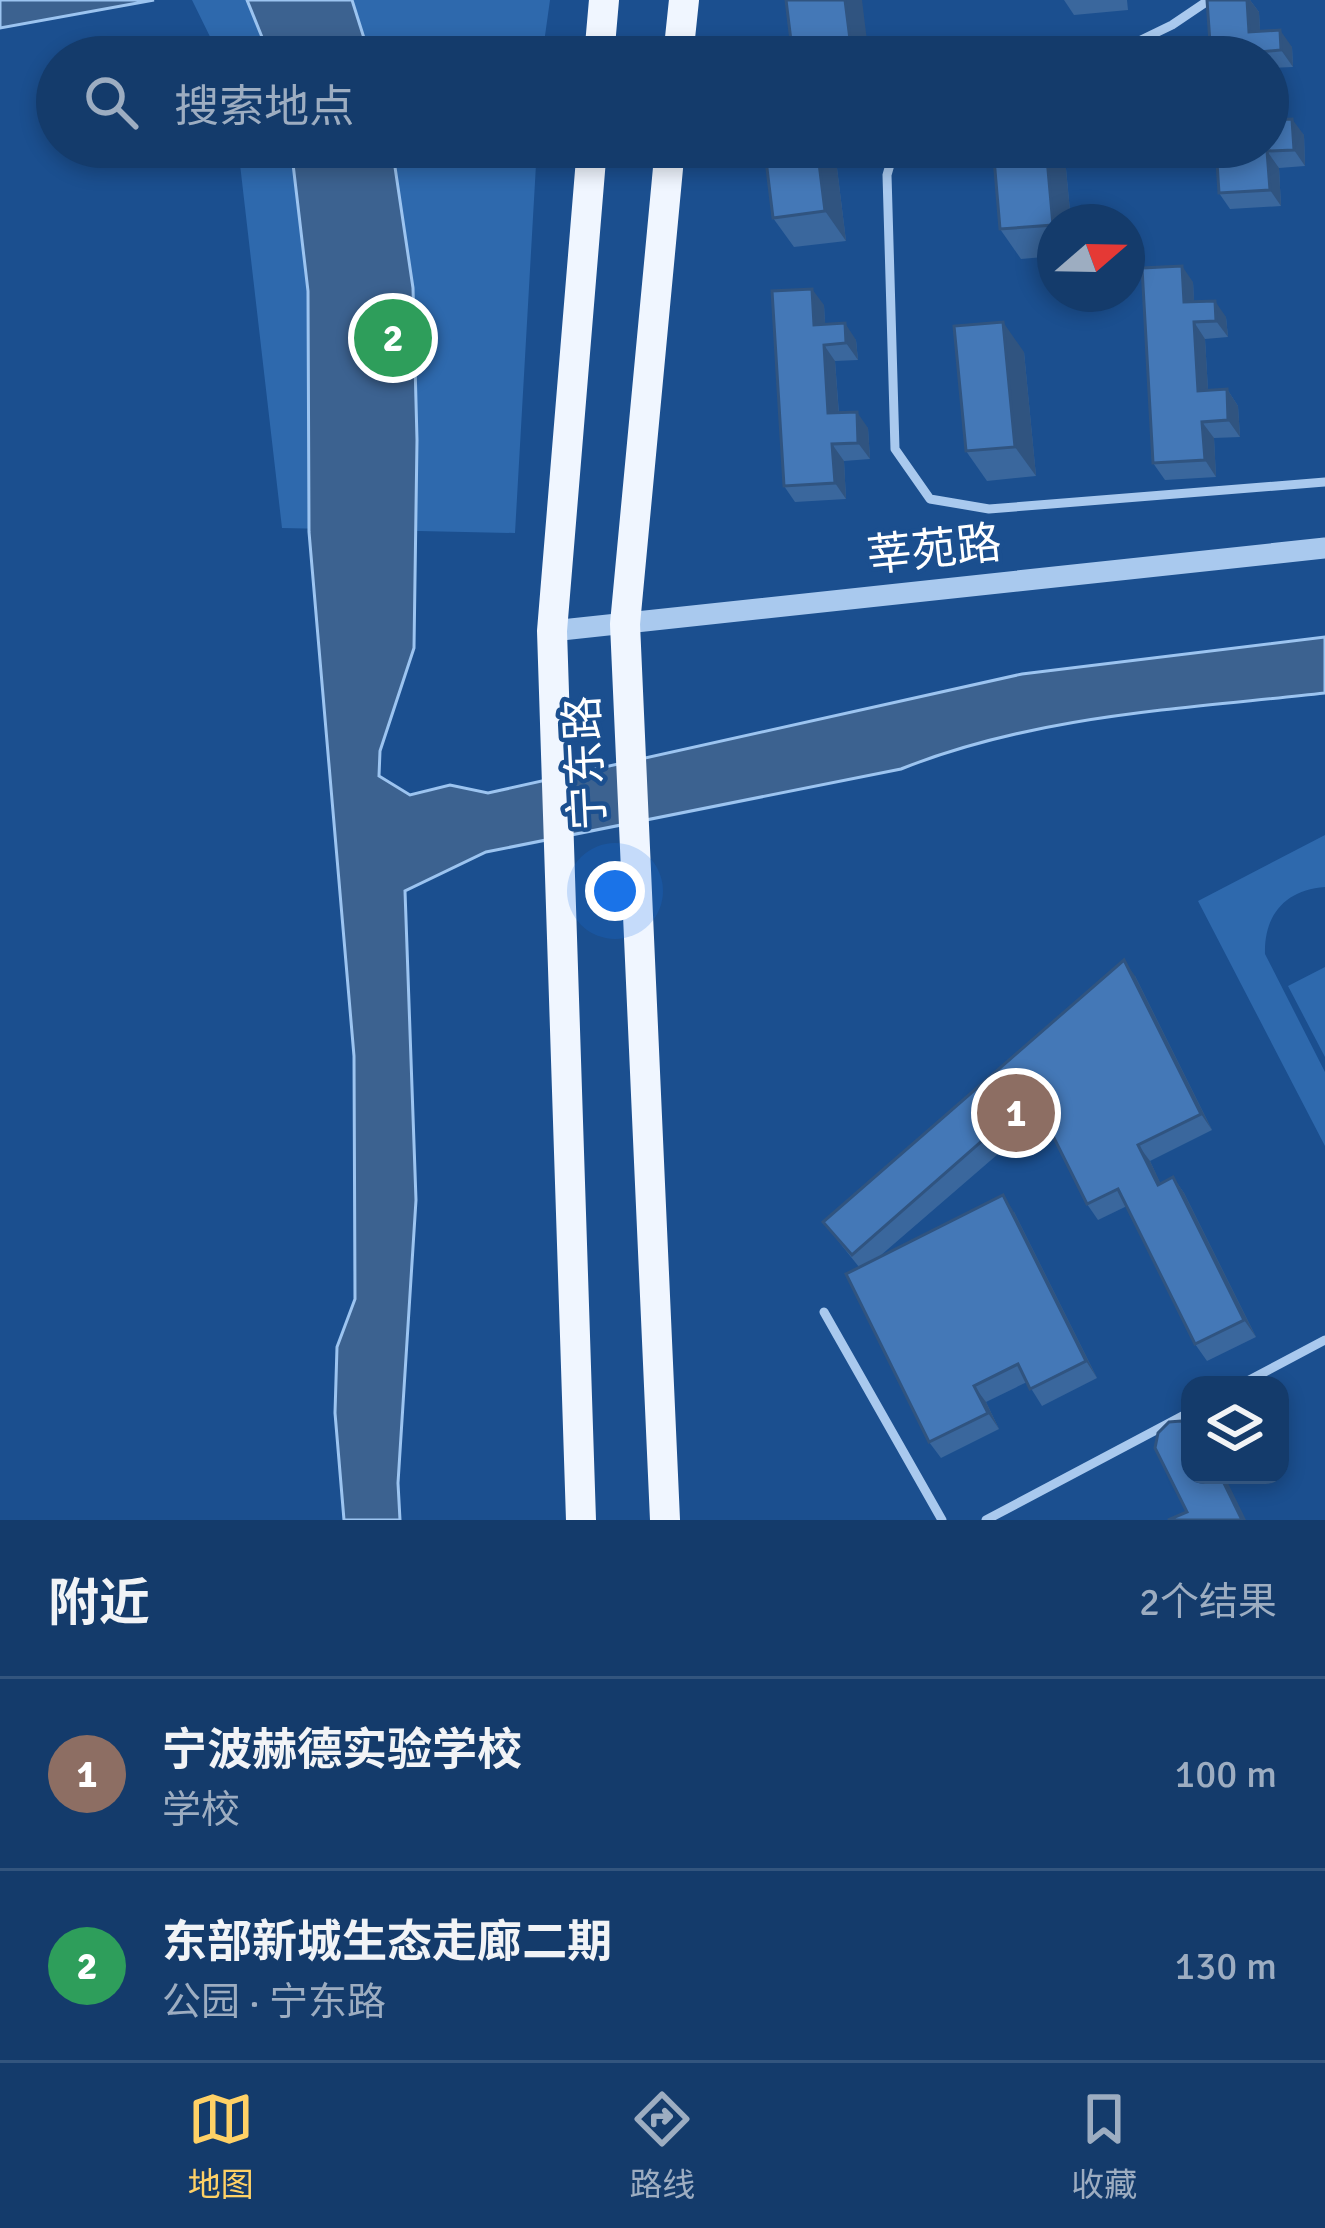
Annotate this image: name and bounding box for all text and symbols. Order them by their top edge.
search box [36,36,1289,168]
icon: search [78,69,144,135]
text: 搜索地点 [174,80,354,135]
north arrow [1037,204,1145,312]
pin: 2 [354,293,432,383]
street label: 莘苑路 [864,516,1004,584]
street label: 宁东路 [555,694,617,832]
your location [585,861,645,921]
pin: 1 [977,1068,1055,1158]
map controls [1181,1376,1289,1484]
button: layers [1181,1376,1289,1484]
text: 附近 [48,1572,150,1635]
text: 2个结果 [1139,1578,1277,1626]
text: 宁波赫德实验学校 [162,1723,522,1778]
text: 1 [76,1750,98,1798]
text: 100 m [1174,1750,1277,1798]
text: 学校 [162,1786,240,1834]
text: 东部新城生态走廊二期 [162,1915,612,1970]
text: 2 [76,1942,98,1990]
text: 130 m [1174,1942,1277,1990]
text: 公园 · 宁东路 [162,1978,386,2026]
tab: 地图 [188,2086,254,2206]
tab: 路线 [629,2086,695,2206]
tab: 收藏 [1071,2086,1137,2206]

